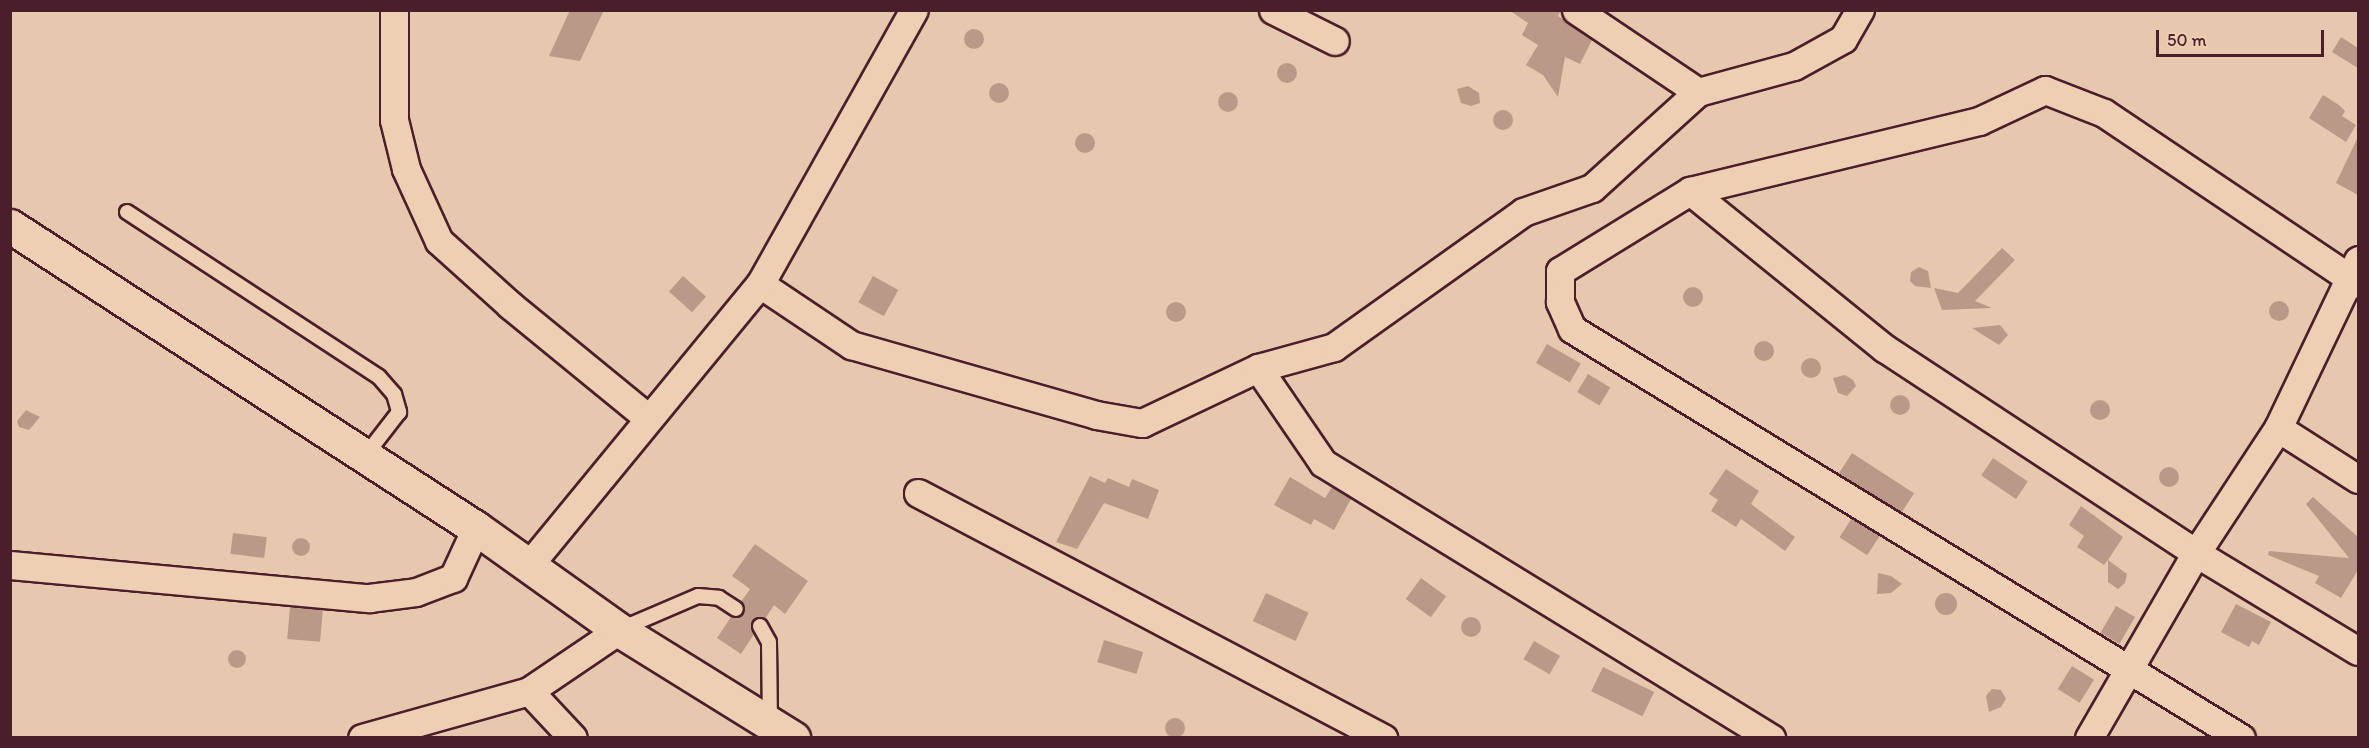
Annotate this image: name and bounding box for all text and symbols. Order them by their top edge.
scale bar [2159,18,2327,56]
text: 50 m [2167,29,2207,51]

